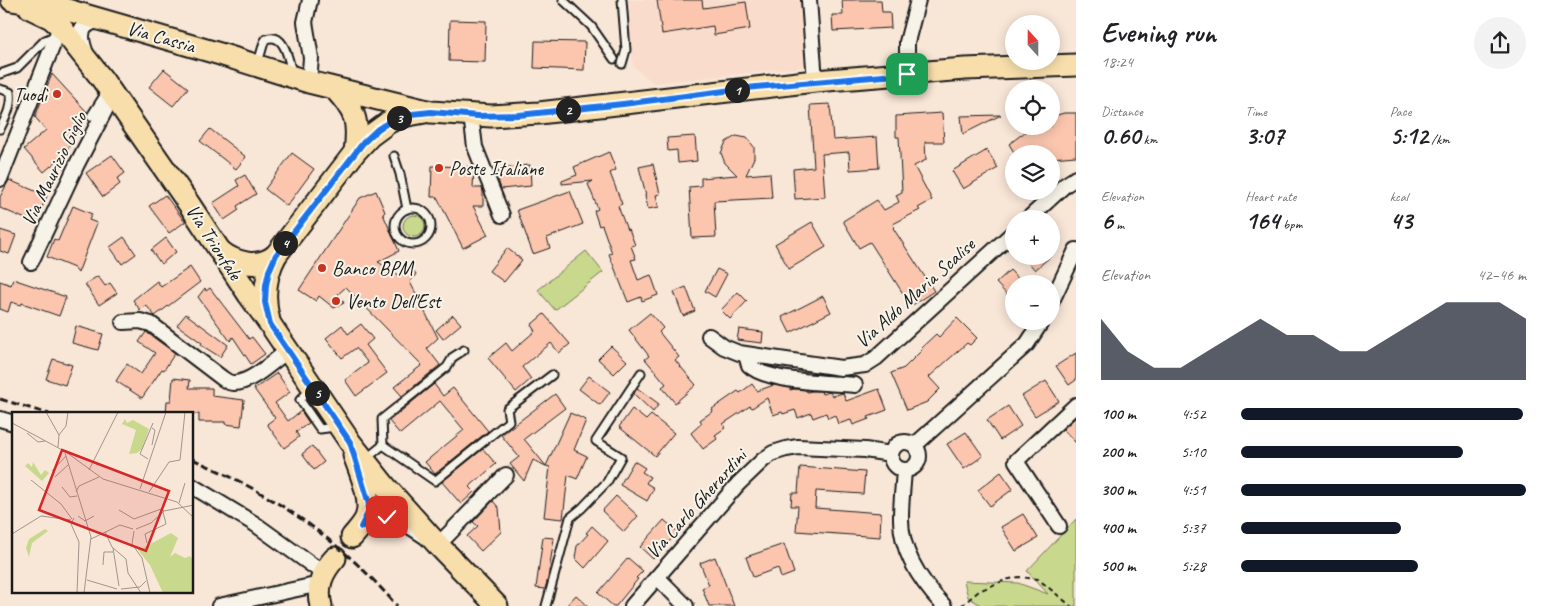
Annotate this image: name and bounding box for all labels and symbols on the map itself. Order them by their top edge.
street label: Via Cassia [124,15,200,59]
north arrow [1005,15,1060,70]
pin [886,53,928,95]
pin: 1 [724,78,750,102]
place label: Tuodì [14,82,49,107]
marker: Tuodì [51,88,63,100]
pin: 2 [556,98,580,122]
pin: 3 [386,106,412,130]
street label: Via Maurizio Giglio [16,107,93,230]
place label: Poste Italiane [449,156,544,181]
marker: Poste Italiane [433,162,445,174]
street label: Via Trionfale [180,199,249,286]
pin: 4 [272,230,298,256]
street label: Via Aldo Maria Scalise [850,232,981,353]
place label: Banco BPM [332,256,414,281]
marker: Banco BPM [316,262,328,274]
place label: Vento Dell'Est [346,289,443,314]
marker: Vento Dell'Est [330,295,342,307]
pin: 5 [304,380,330,406]
inset map [12,412,194,594]
street label: Via Carlo Gherardini [640,442,753,564]
pin [366,496,408,538]

